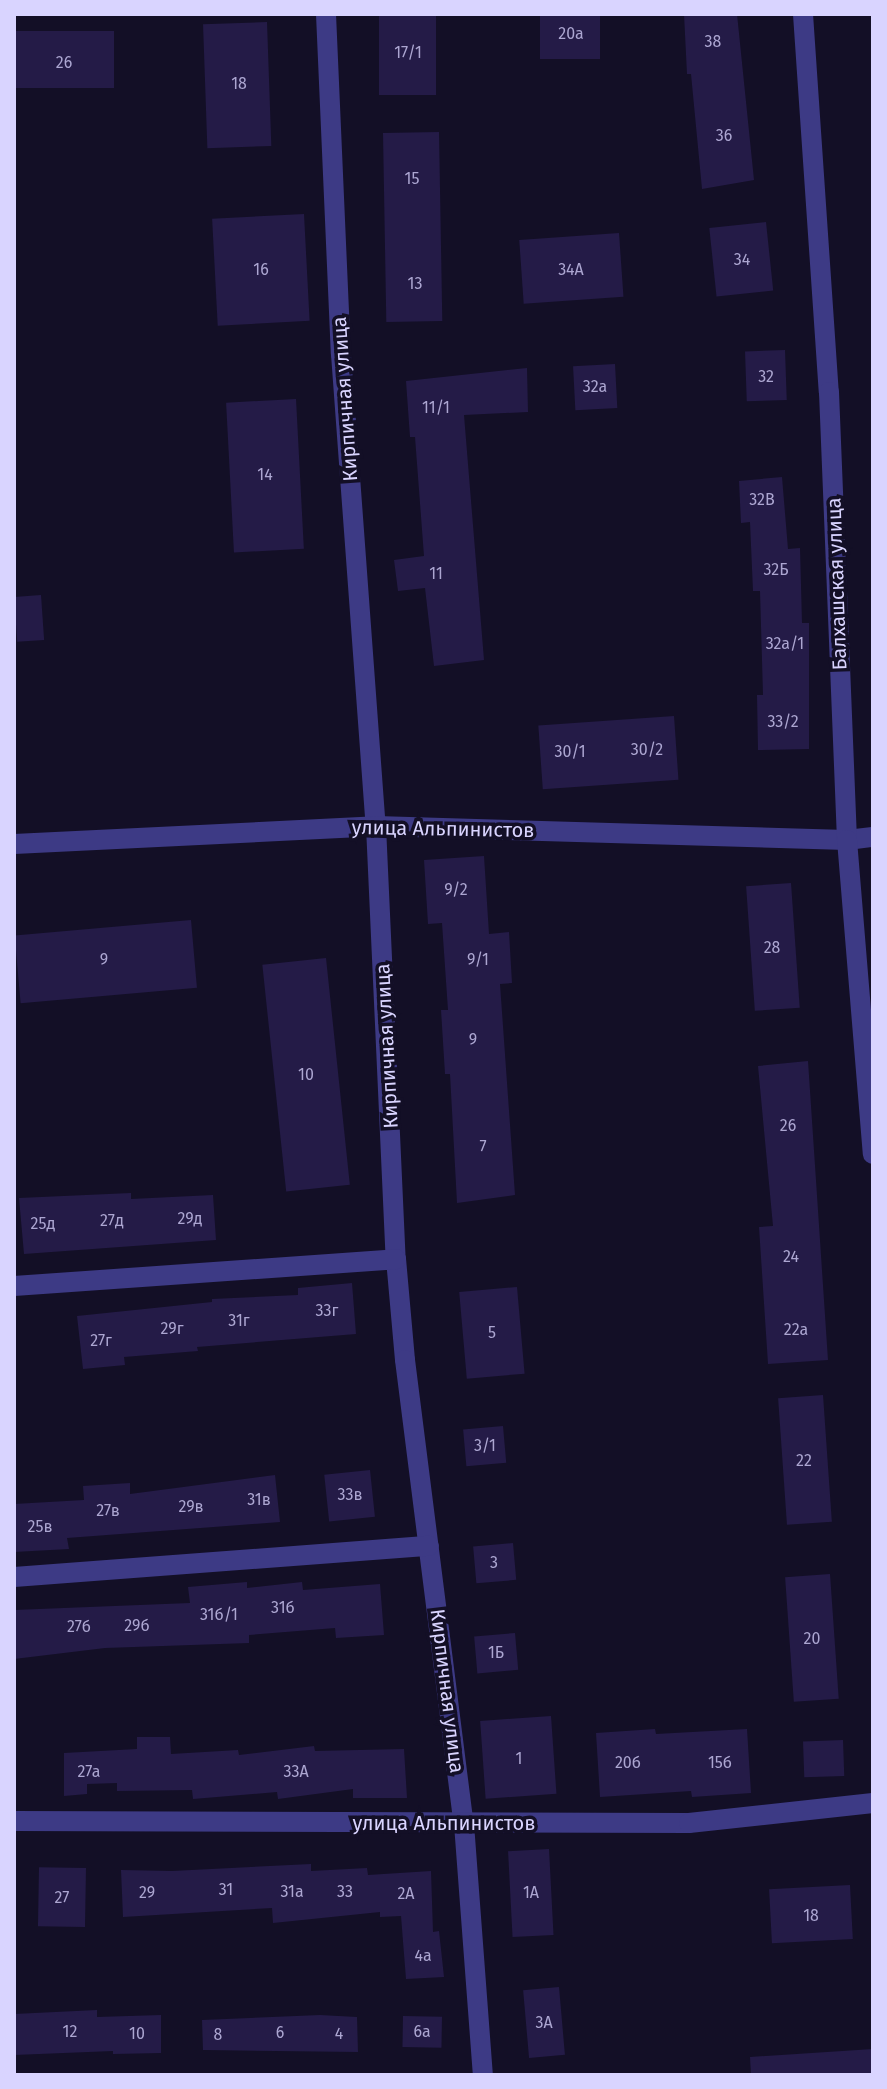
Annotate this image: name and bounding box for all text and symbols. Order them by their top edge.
house number: 20а [558,24,584,44]
house number: 38 [705,32,721,52]
house number: 17/1 [394,43,422,63]
house number: 26 [56,53,72,73]
house number: 18 [231,74,247,94]
house number: 36 [716,126,732,146]
house number: 15 [405,169,419,189]
house number: 34 [734,250,750,270]
house number: 16 [253,260,269,280]
house number: 34А [558,260,584,280]
house number: 13 [408,274,422,294]
street label: Кирпичная улица [327,316,363,482]
house number: 32 [758,367,774,387]
house number: 32а [583,377,607,397]
house number: 11/1 [422,398,450,418]
house number: 14 [257,465,273,485]
house number: 32В [749,490,775,510]
street label: Балхашская улица [822,497,852,671]
house number: 32Б [763,560,789,580]
house number: 11 [429,564,443,584]
house number: 32а/1 [766,634,804,654]
house number: 33/2 [767,712,799,732]
house number: 30/2 [631,740,663,760]
house number: 30/1 [554,742,586,762]
street label: улица Альпинистов [351,815,535,843]
house number: 9/2 [444,880,468,900]
house number: 28 [764,938,780,958]
house number: 9 [100,950,108,970]
house number: 9/1 [467,950,489,970]
street label: Кирпичная улица [371,963,403,1129]
house number: 9 [469,1030,477,1050]
house number: 10 [298,1065,314,1085]
house number: 26 [780,1116,796,1136]
house number: 7 [479,1137,487,1157]
house number: 29д [177,1209,203,1229]
house number: 27д [100,1211,124,1231]
house number: 25д [31,1214,55,1234]
house number: 24 [783,1247,799,1267]
house number: 33г [316,1301,338,1321]
house number: 31г [228,1311,250,1331]
house number: 29г [160,1319,184,1339]
house number: 22а [784,1320,808,1340]
house number: 5 [488,1323,496,1343]
house number: 27г [90,1331,112,1351]
house number: 3/1 [474,1436,496,1456]
house number: 22 [796,1451,812,1471]
house number: 33в [338,1485,362,1505]
house number: 31в [247,1490,271,1510]
house number: 29в [178,1497,204,1517]
house number: 27в [96,1501,120,1521]
house number: 25в [28,1517,52,1537]
house number: 3 [490,1553,498,1573]
house number: 31б [271,1598,295,1618]
house number: 31б/1 [200,1605,238,1625]
street label: Кирпичная улица [425,1608,469,1774]
house number: 29б [124,1616,150,1636]
house number: 27б [67,1617,91,1637]
house number: 20 [804,1629,820,1649]
house number: 1Б [488,1643,504,1663]
house number: 1 [516,1749,522,1769]
house number: 20б [615,1753,641,1773]
house number: 15б [708,1753,732,1773]
house number: 27а [77,1762,101,1782]
house number: 33А [283,1762,309,1782]
street label: улица Альпинистов [352,1811,536,1835]
house number: 31 [219,1880,233,1900]
house number: 31а [280,1882,304,1902]
house number: 33 [337,1882,353,1902]
house number: 29 [139,1883,155,1903]
house number: 1А [523,1883,539,1903]
house number: 2А [397,1884,415,1904]
house number: 27 [55,1888,69,1908]
house number: 18 [803,1906,819,1926]
house number: 4а [414,1946,432,1966]
house number: 3А [535,2013,553,2033]
house number: 12 [63,2022,77,2042]
house number: 6а [413,2022,431,2042]
house number: 6 [276,2023,284,2043]
house number: 10 [129,2024,145,2044]
house number: 4 [335,2024,343,2044]
house number: 8 [214,2025,222,2045]

